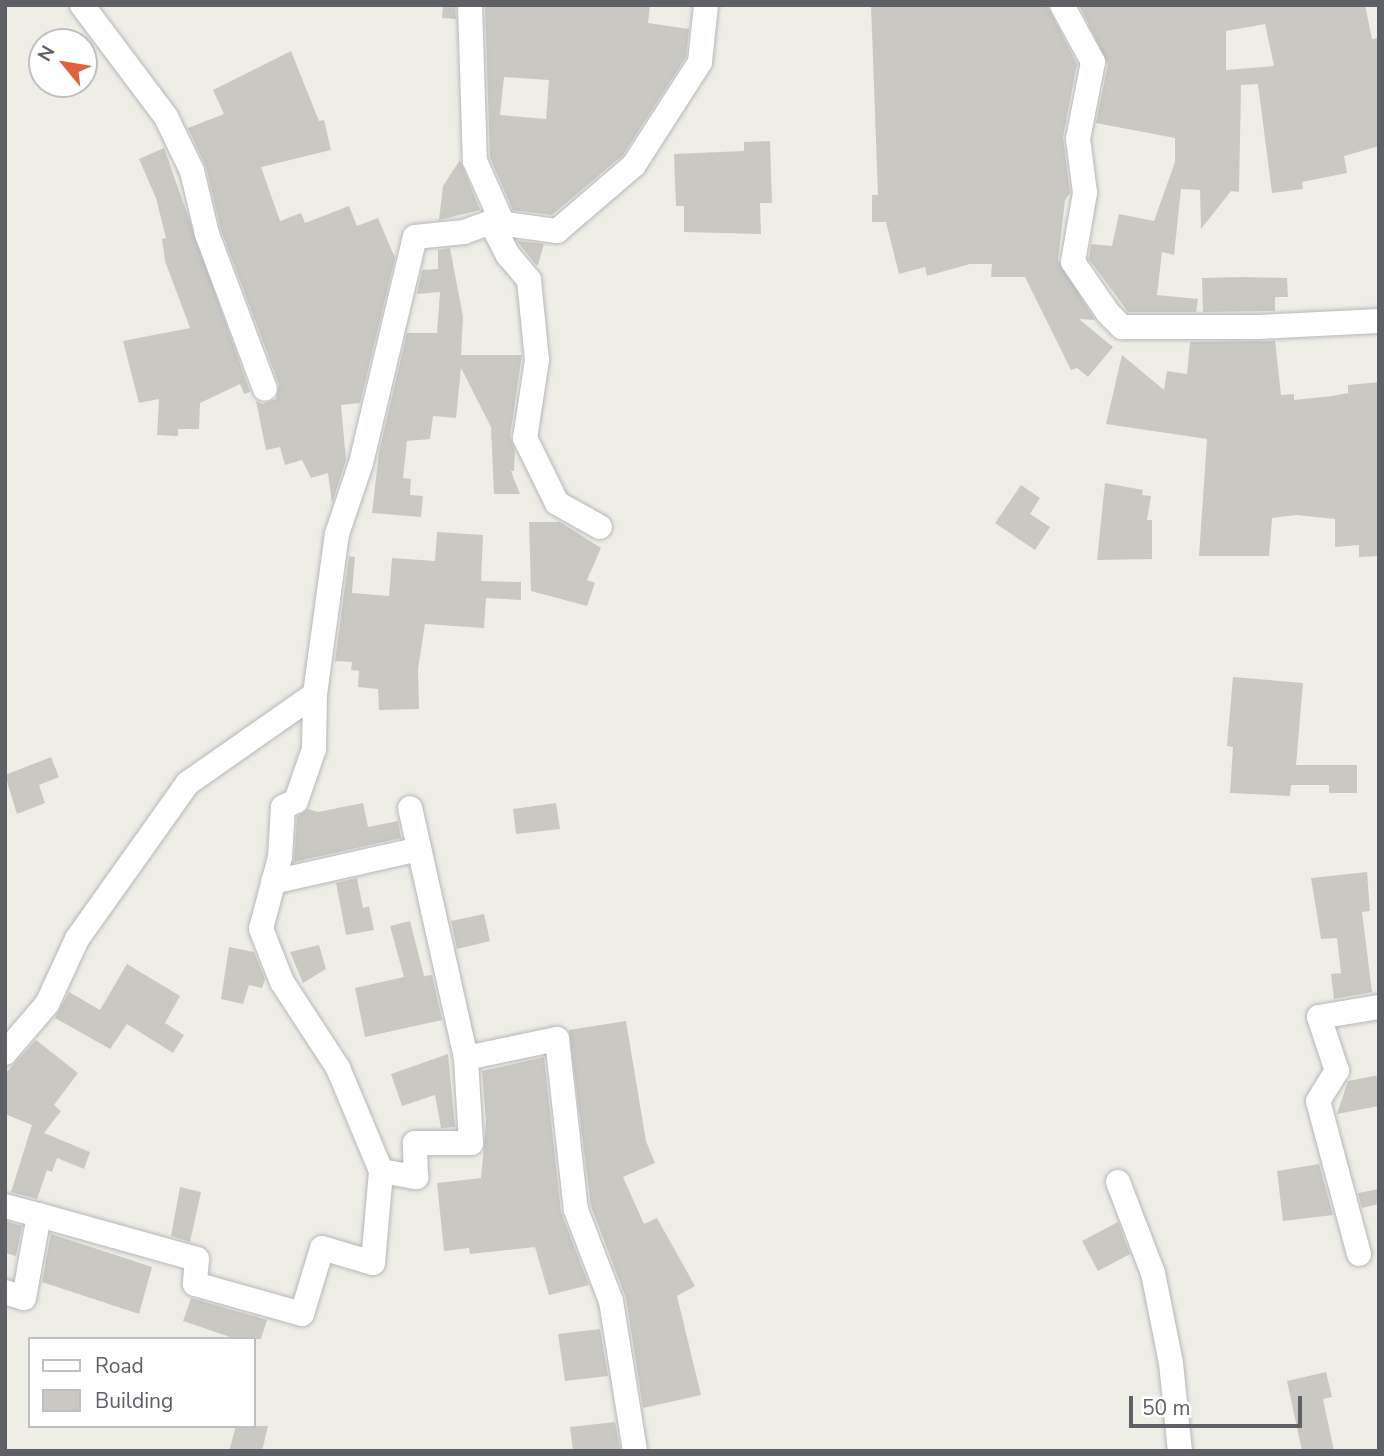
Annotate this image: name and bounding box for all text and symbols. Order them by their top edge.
north arrow [28,28,98,98]
text: N [32,41,61,66]
legend [28,1337,256,1428]
text: Road [95,1352,144,1380]
scale bar [1132,1382,1305,1426]
text: Building [95,1387,173,1415]
text: 50 m [1142,1394,1191,1422]

